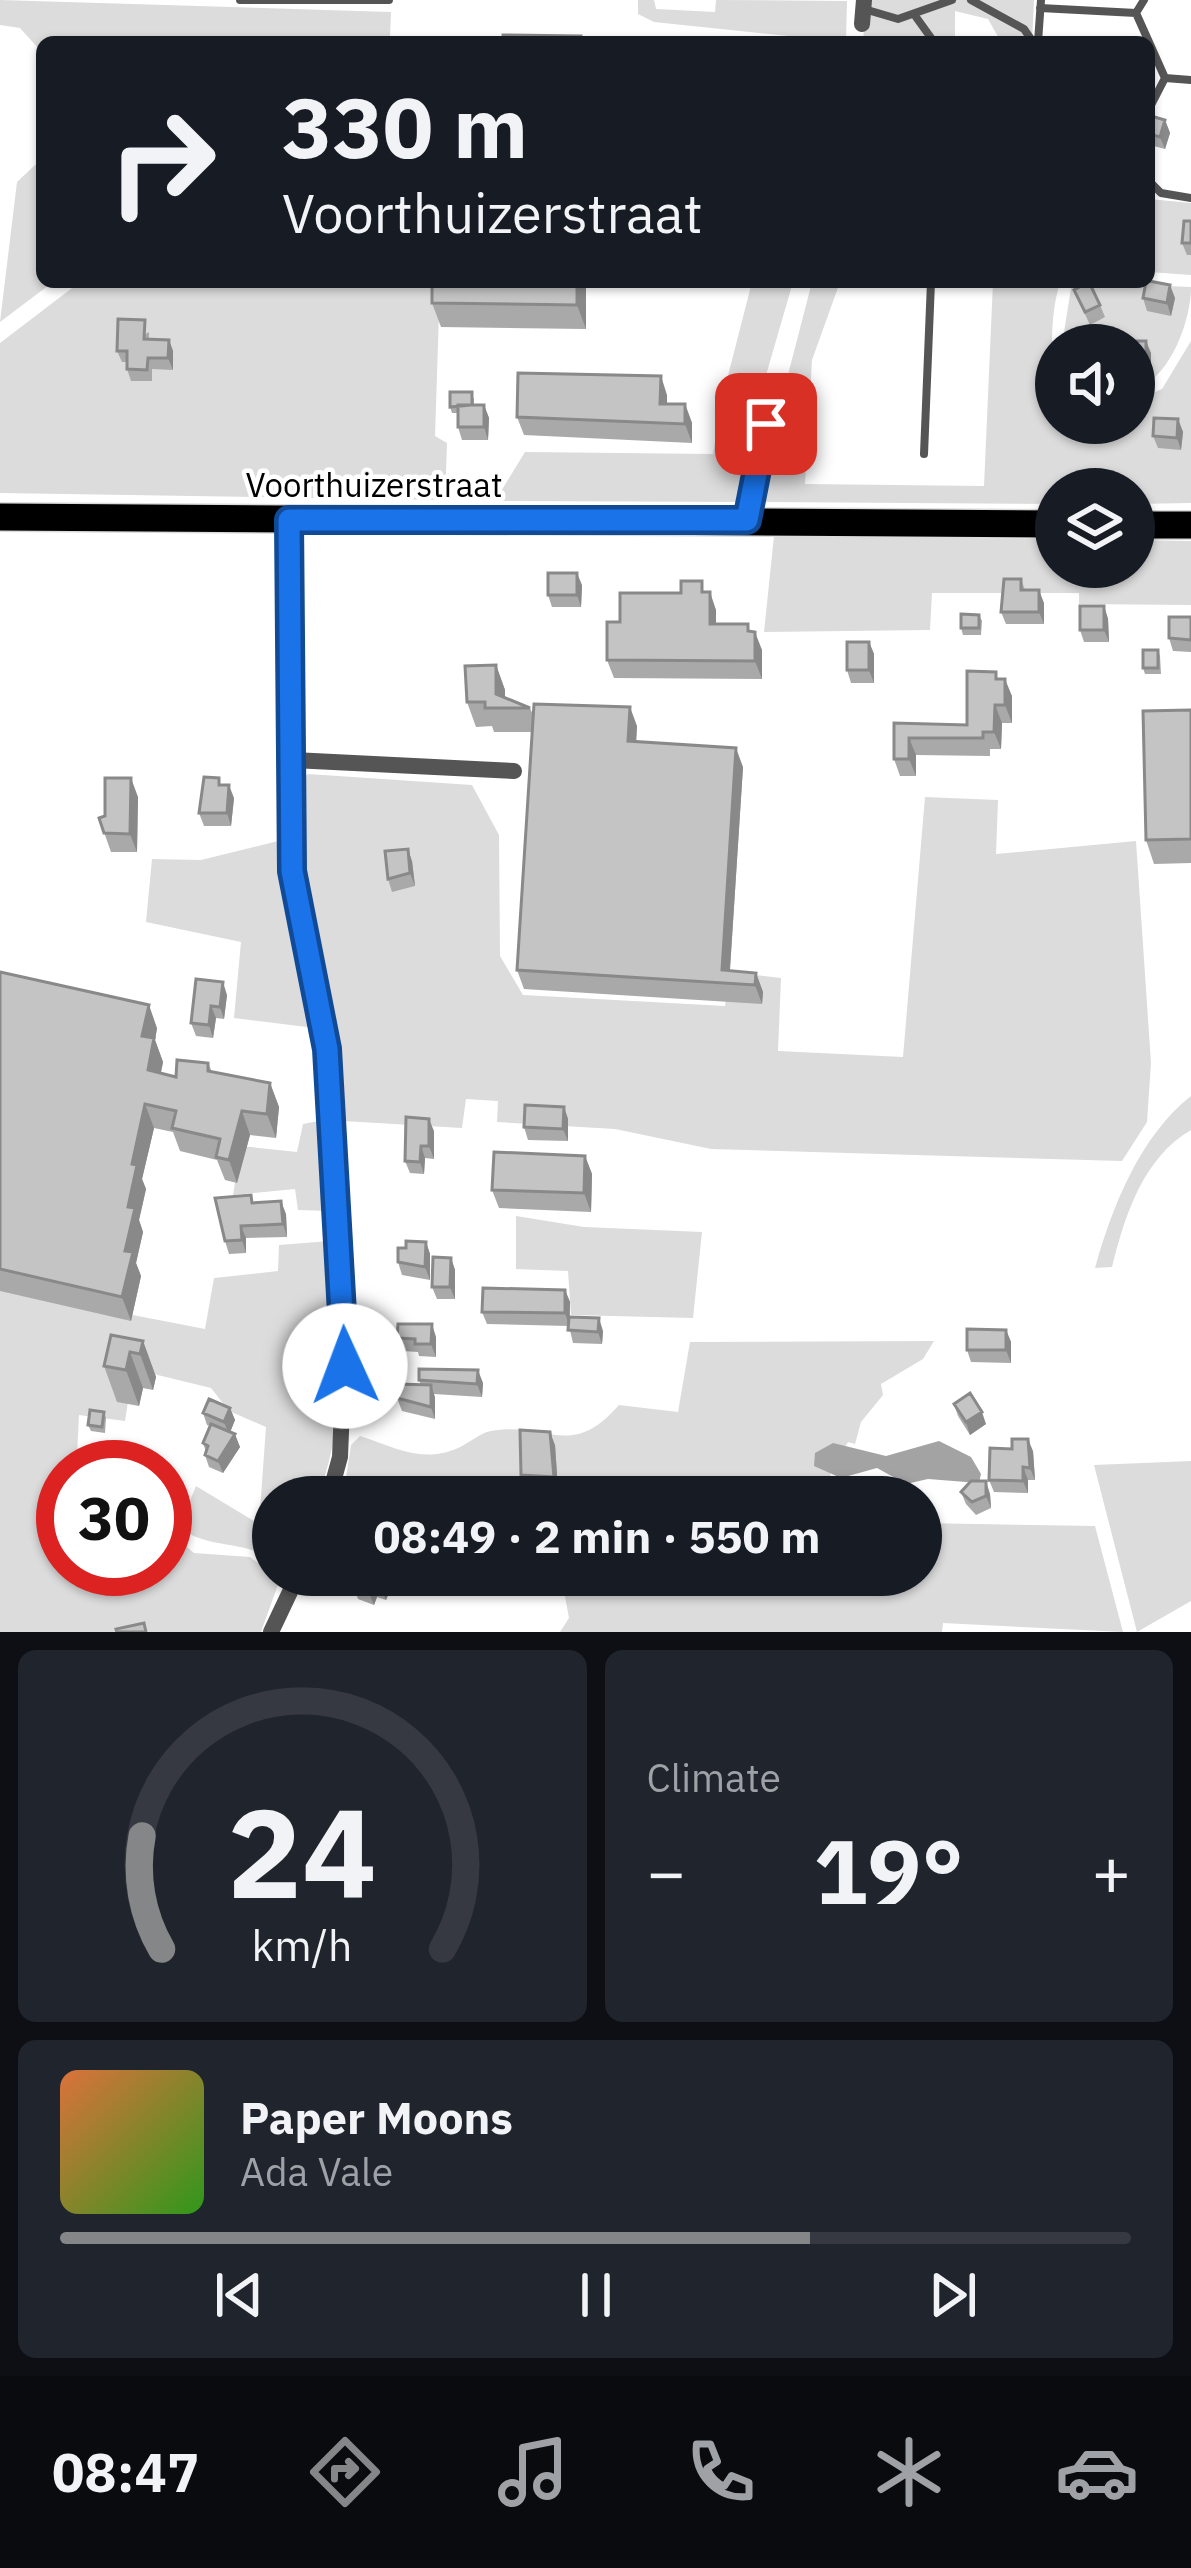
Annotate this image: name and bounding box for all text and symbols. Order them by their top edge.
text: 330 m [282,72,528,181]
icon: right [84,84,240,240]
text: Voorthuizerstraat [282,178,703,248]
map controls [1035,324,1155,588]
button: sound [1035,324,1155,444]
pin [715,373,817,475]
icon: arrive [733,391,799,457]
street label: Voorthuizerstraat [245,463,503,506]
button: layers [1035,468,1155,588]
position arrow [282,1303,408,1429]
speed limit sign: 30 [36,1440,192,1596]
text: 08:49 · 2 min · 550 m [374,1507,820,1565]
text: Climate [647,1752,781,1803]
text: 24 [227,1770,377,1932]
text: 19° [814,1812,964,1929]
text: − [647,1828,686,1914]
text: + [1091,1828,1131,1914]
text: km/h [252,1917,353,1973]
text: Paper Moons [240,2088,513,2146]
text: Ada Vale [240,2146,393,2197]
icon: previous [206,2262,272,2328]
icon: pause [563,2262,629,2328]
icon: next [920,2262,986,2328]
icon: directions [303,2430,387,2514]
icon: music [491,2430,575,2514]
icon: phone [679,2430,763,2514]
icon: climate [867,2430,951,2514]
icon: car [1055,2430,1139,2514]
text: 08:47 [52,2437,199,2507]

